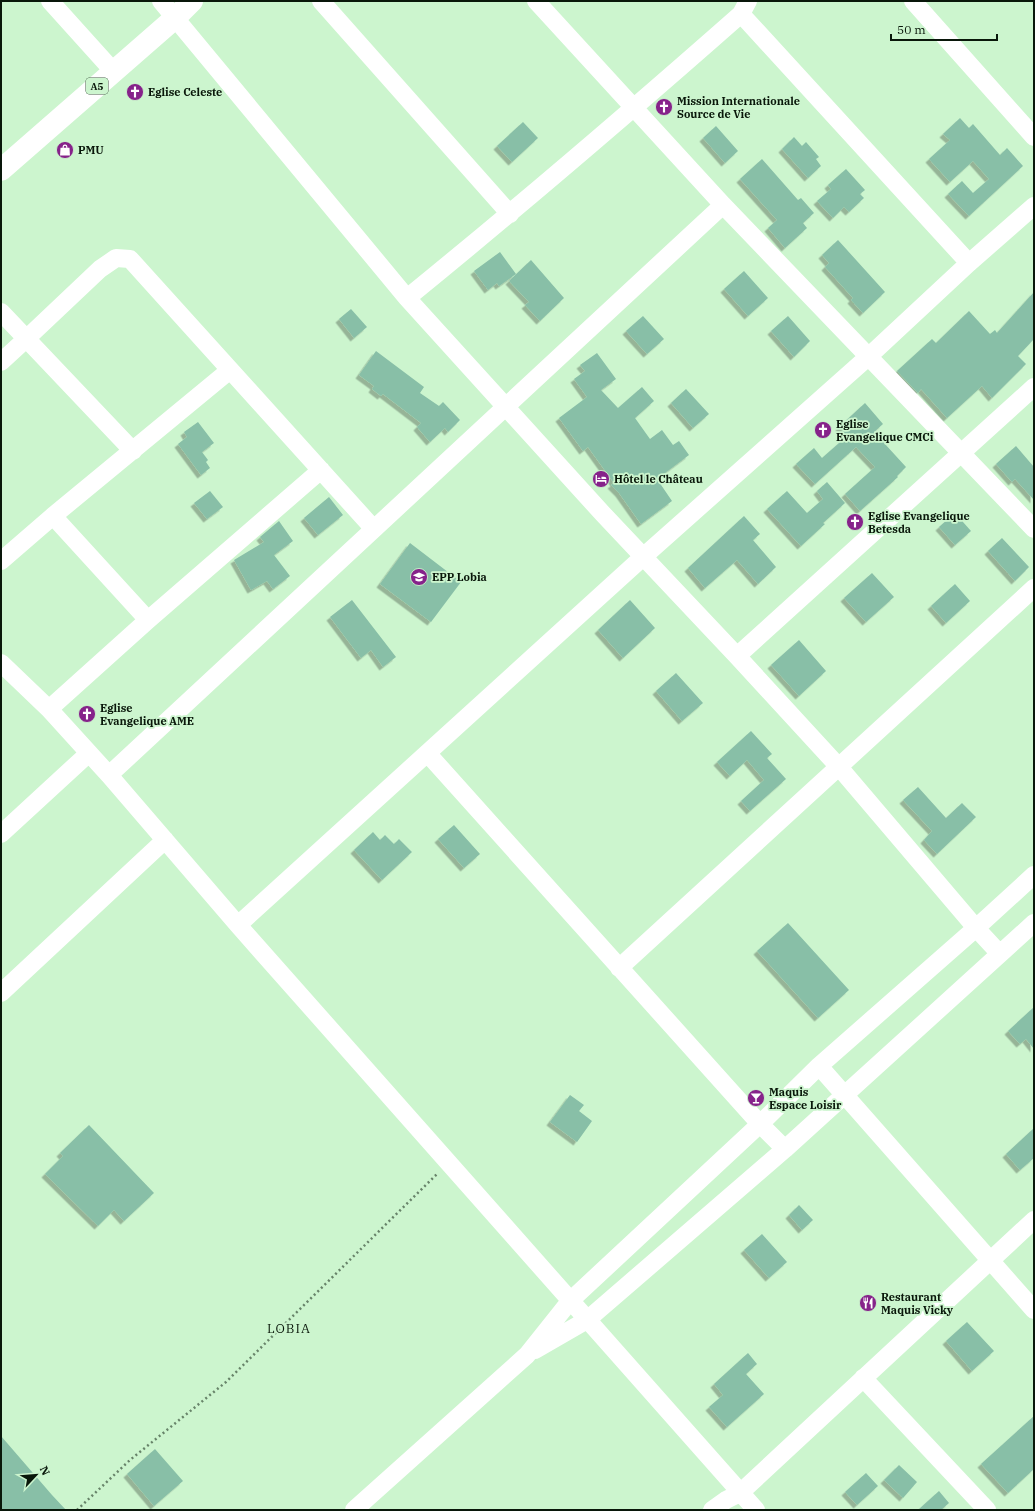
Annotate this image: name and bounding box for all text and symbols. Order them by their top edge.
scale bar [891,16,997,42]
text: 50 m [897,22,926,37]
road number: A5 [86,78,108,94]
church icon: Eglise Celeste [125,82,145,102]
place label: Eglise Celeste [148,85,222,99]
place label: Mission Internationale Source de Vie [677,94,800,121]
church icon: Mission Internationale Source de Vie [654,97,674,117]
shop icon: PMU [55,140,75,160]
place label: PMU [78,143,104,157]
place label: Eglise Evangelique CMCi [836,417,934,444]
church icon: Eglise Evangelique CMCi [813,420,833,440]
hotel icon: Hôtel le Château [591,469,611,489]
place label: Hôtel le Château [614,472,703,486]
place label: Eglise Evangelique Betesda [868,509,970,536]
church icon: Eglise Evangelique Betesda [845,512,865,532]
school or university icon: EPP Lobia [409,567,429,587]
place label: EPP Lobia [432,570,487,584]
place label: Eglise Evangelique AME [100,701,194,728]
church icon: Eglise Evangelique AME [77,704,97,724]
place label: Maquis Espace Loisir [769,1085,842,1112]
bar icon: Maquis Espace Loisir [746,1088,766,1108]
place label: Restaurant Maquis Vicky [881,1290,954,1317]
restaurant icon: Restaurant Maquis Vicky [858,1293,878,1313]
district label: LOBIA [267,1320,311,1337]
north arrow [16,1455,56,1495]
text: N [37,1464,53,1478]

